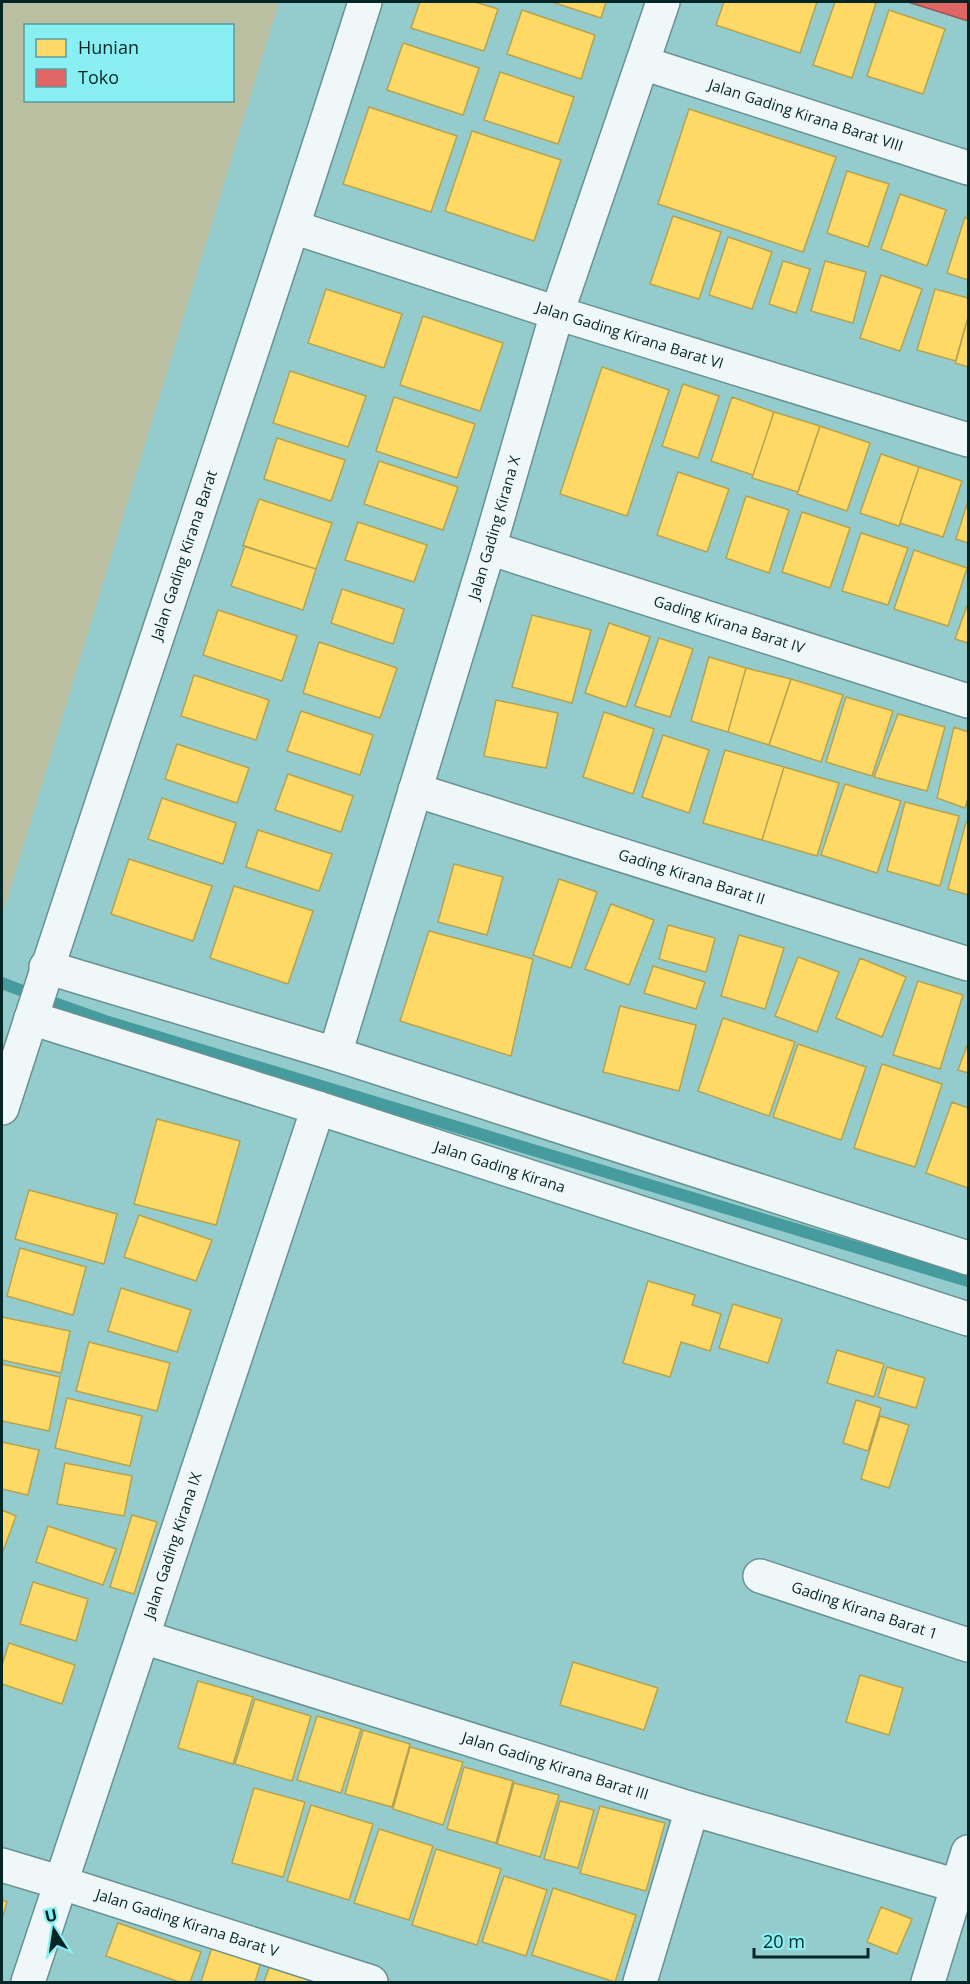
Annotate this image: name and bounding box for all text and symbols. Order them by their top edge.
legend [24,24,234,102]
text: Hunian [78,35,139,59]
text: Toko [78,65,119,89]
street label: Jalan Gading Kirana Barat VIII [704,73,906,155]
street label: Jalan Gading Kirana Barat VI [532,295,726,373]
street label: Jalan Gading Kirana X [462,453,524,604]
street label: Jalan Gading Kirana Barat [145,467,221,644]
street label: Gading Kirana Barat IV [651,590,807,657]
street label: Gading Kirana Barat II [616,844,768,909]
street label: Jalan Gading Kirana [430,1135,568,1197]
street label: Jalan Gading Kirana IX [138,1469,206,1623]
street label: Gading Kirana Barat 1 [789,1576,940,1643]
street label: Jalan Gading Kirana Barat III [458,1726,651,1804]
street label: Jalan Gading Kirana Barat V [92,1883,281,1961]
north arrow [24,1900,84,1960]
text: U [43,1903,59,1927]
scale bar [754,1921,868,1959]
text: 20 m [763,1929,805,1953]

